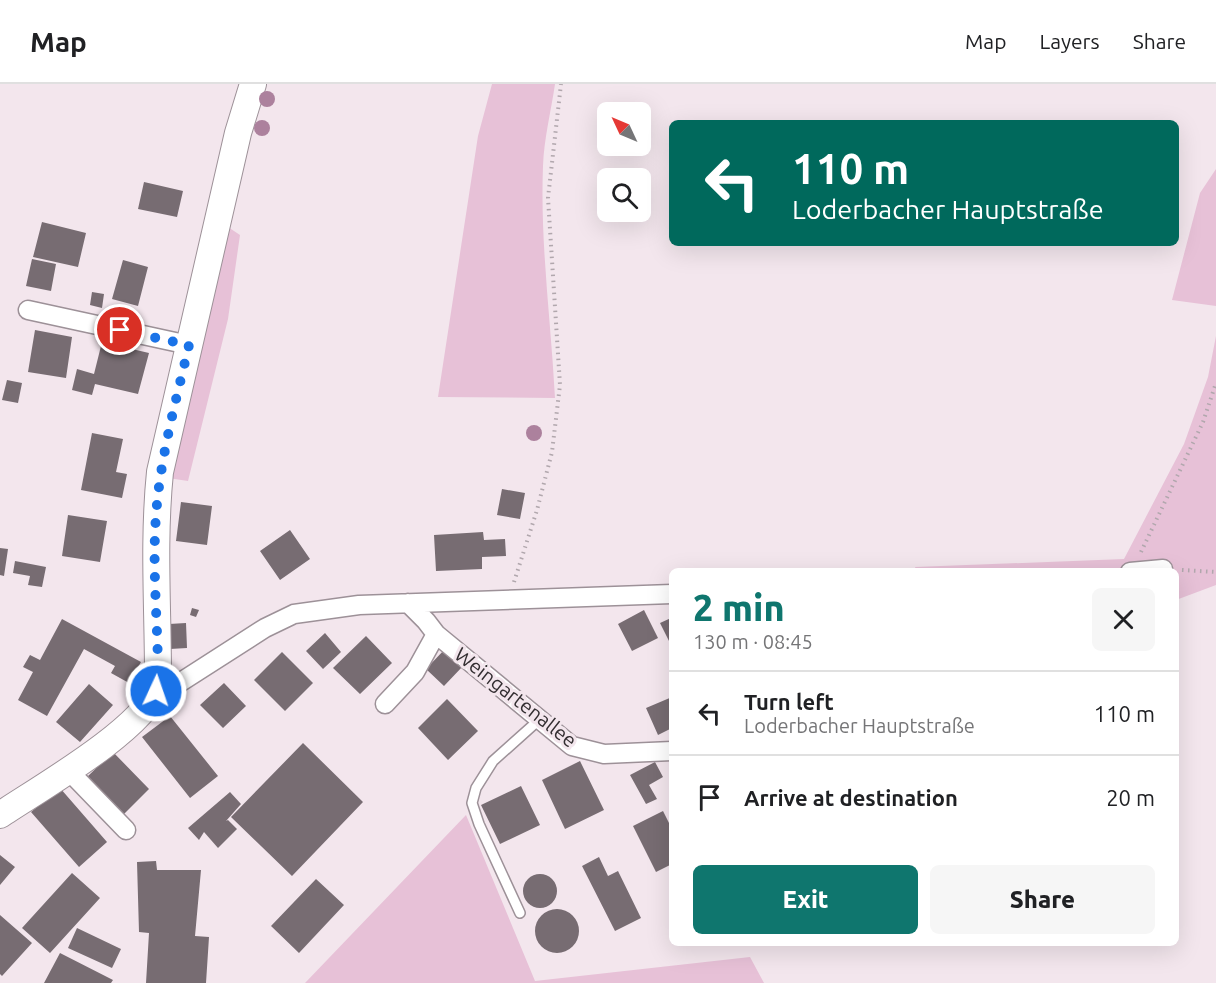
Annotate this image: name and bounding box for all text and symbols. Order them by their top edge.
text: Map [30,26,87,57]
text: Map [965,29,1006,53]
text: Layers [1039,29,1100,53]
text: Share [1133,29,1186,53]
north arrow [597,102,651,156]
map controls [597,102,651,222]
icon: left [693,144,771,222]
text: 110 m [792,145,909,192]
button: search [597,168,651,222]
text: Loderbacher Hauptstraße [792,194,1104,224]
pin [94,304,145,355]
icon: arrive [103,313,136,346]
text: 2 min [693,587,785,628]
button: close [1092,588,1155,651]
text: 130 m · 08:45 [693,630,813,653]
street label: Weingartenallee [451,642,581,752]
position arrow [124,659,188,723]
text: Turn left [744,689,834,714]
icon: left [693,697,726,730]
text: 110 m [1094,701,1155,726]
text: Loderbacher Hauptstraße [744,714,975,737]
icon: arrive [693,781,726,814]
text: Arrive at destination [744,785,958,810]
text: 20 m [1106,785,1155,810]
button: Exit [693,865,918,934]
button: Share [930,865,1155,934]

